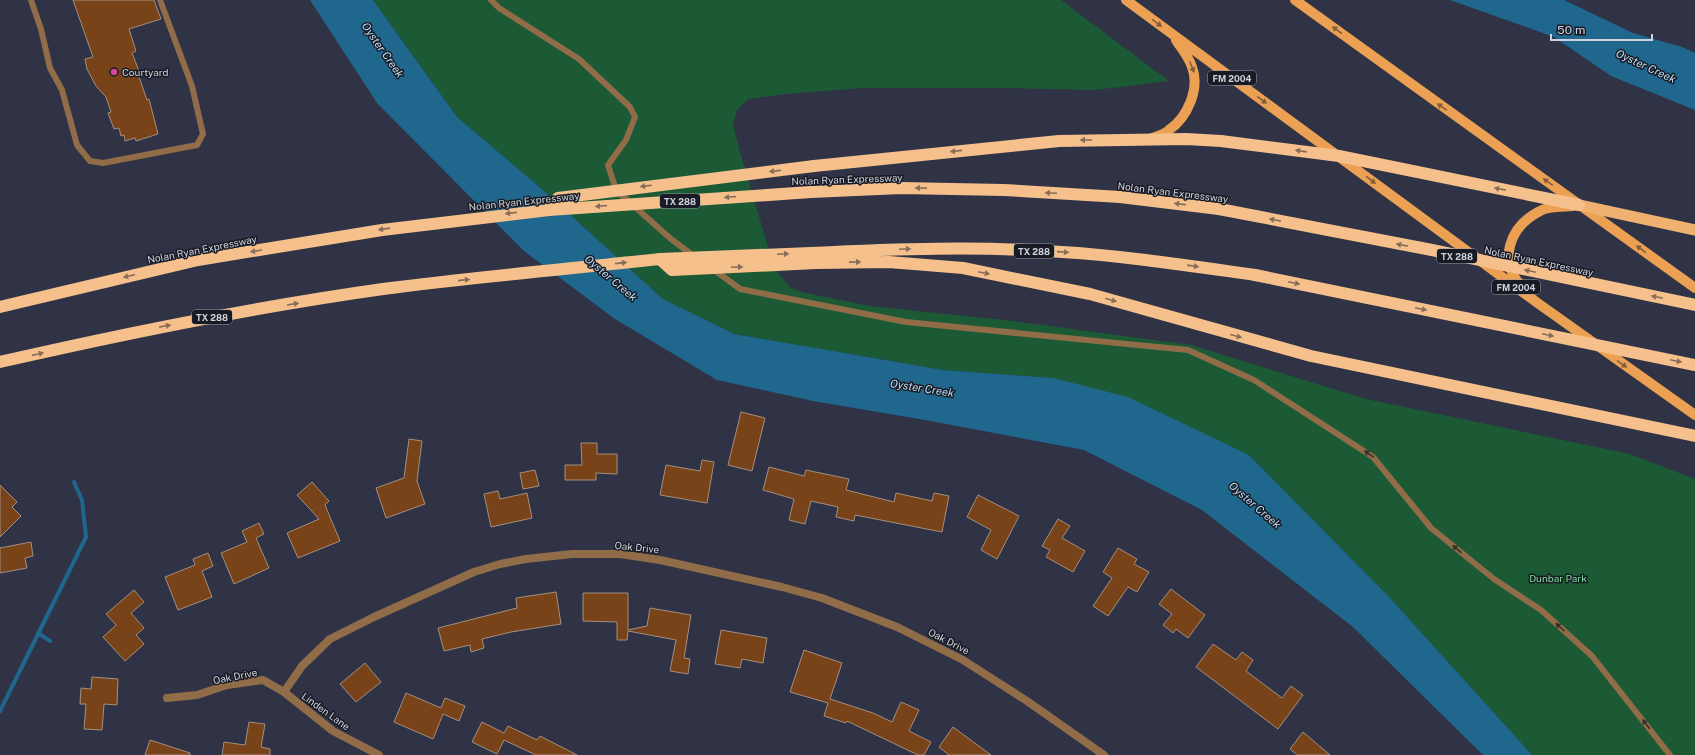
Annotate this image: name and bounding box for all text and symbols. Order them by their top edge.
scale bar [1551,16,1652,42]
one-way arrow [1152,19,1163,27]
water label: Oyster Creek [360,20,406,80]
text: 50 m [1557,23,1585,37]
one-way arrow [1331,26,1342,35]
water label: Oyster Creek [1614,47,1678,85]
one-way arrow [1189,61,1195,73]
place label: Courtyard [122,66,169,78]
marker: Courtyard [109,67,119,77]
road number: FM 2004 [1208,71,1256,85]
one-way arrow [1257,96,1268,104]
one-way arrow [1437,103,1447,111]
one-way arrow [1079,137,1092,143]
one-way arrow [950,148,962,154]
one-way arrow [1294,148,1307,154]
one-way arrow [769,168,781,174]
street label: Nolan Ryan Expressway [791,171,903,187]
one-way arrow [1365,175,1376,184]
one-way arrow [1542,178,1553,186]
street label: Nolan Ryan Expressway [1117,179,1230,205]
one-way arrow [640,183,652,190]
one-way arrow [914,185,927,191]
one-way arrow [1494,185,1506,191]
street label: Nolan Ryan Expressway [468,189,581,213]
one-way arrow [1045,189,1057,196]
road number: TX 288 [660,194,700,208]
one-way arrow [724,194,736,201]
one-way arrow [1174,201,1186,207]
one-way arrow [594,203,607,209]
one-way arrow [504,210,517,217]
one-way arrow [1268,217,1281,223]
one-way arrow [378,226,390,232]
street label: Nolan Ryan Expressway [146,232,258,266]
one-way arrow [1396,241,1408,247]
road number: TX 288 [1014,244,1054,258]
street label: Nolan Ryan Expressway [1483,244,1595,279]
one-way arrow [899,245,911,252]
one-way arrow [1635,245,1646,253]
one-way arrow [250,248,262,254]
one-way arrow [1057,248,1069,255]
road number: TX 288 [1437,249,1477,263]
one-way arrow [777,251,790,257]
water label: Oyster Creek [582,253,640,303]
one-way arrow [849,259,862,265]
one-way arrow [615,260,627,267]
one-way arrow [731,263,743,270]
one-way arrow [1186,263,1199,269]
one-way arrow [1523,267,1536,273]
one-way arrow [978,270,990,276]
one-way arrow [123,274,135,280]
one-way arrow [458,277,470,283]
road number: FM 2004 [1492,280,1540,294]
one-way arrow [1287,281,1300,287]
one-way arrow [1651,294,1663,300]
one-way arrow [1105,297,1117,303]
one-way arrow [287,301,299,307]
one-way arrow [1415,306,1427,312]
road number: TX 288 [192,310,232,324]
one-way arrow [159,323,171,329]
one-way arrow [1542,332,1554,338]
one-way arrow [1230,333,1242,339]
one-way arrow [32,350,44,356]
one-way arrow [1670,358,1682,364]
one-way arrow [1617,360,1628,368]
water label: Oyster Creek [889,377,955,399]
one-way arrow [1363,450,1374,458]
water label: Oyster Creek [1227,479,1283,531]
street label: Oak Drive [614,539,660,555]
one-way arrow [1451,544,1462,553]
park label: Dunbar Park [1529,572,1587,584]
one-way arrow [1555,622,1565,632]
street label: Oak Drive [926,625,972,657]
street label: Oak Drive [212,666,258,686]
street label: Linden Lane [300,690,353,733]
one-way arrow [1641,719,1650,730]

